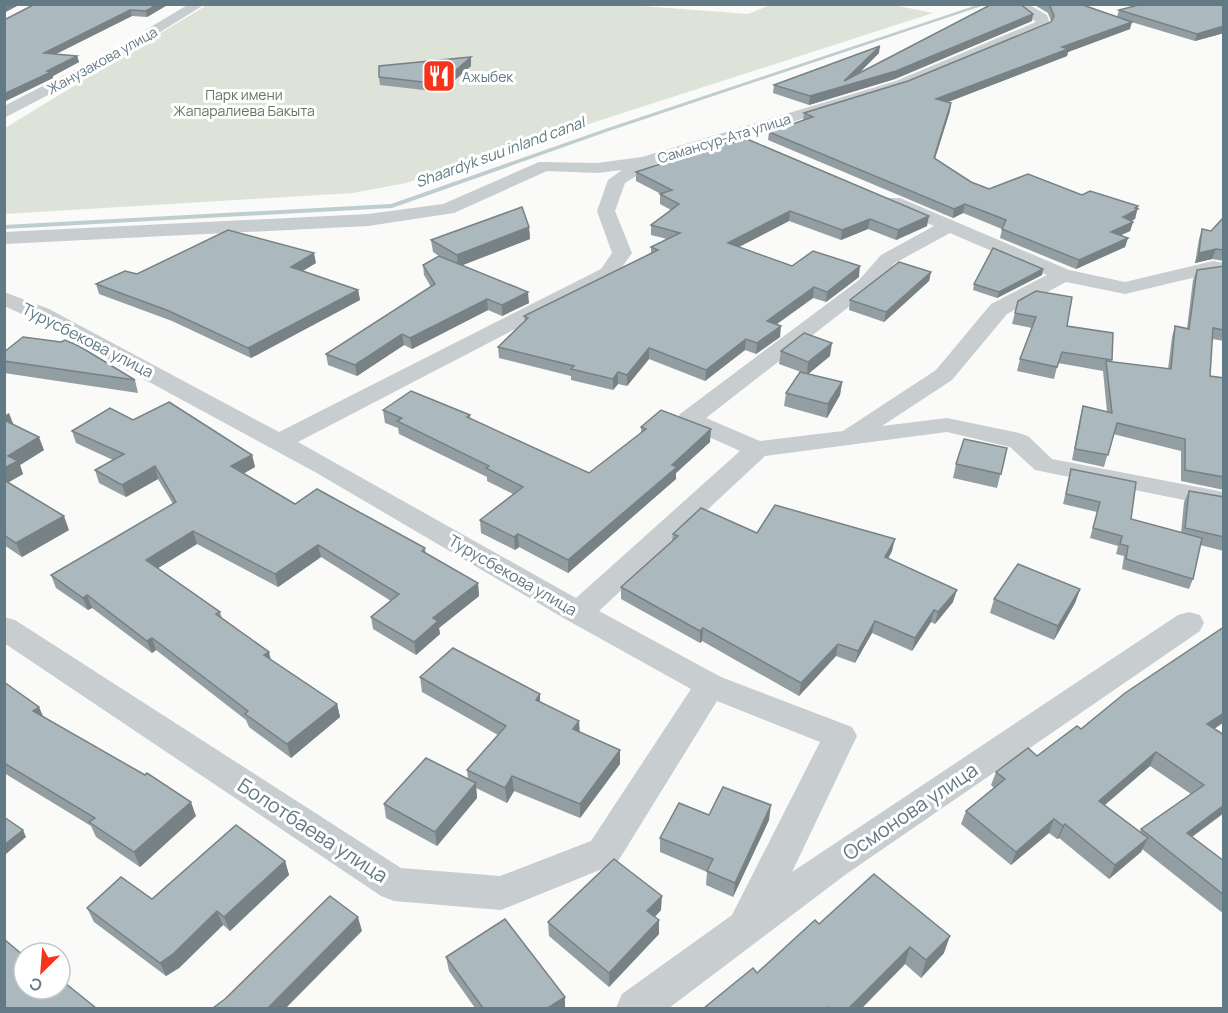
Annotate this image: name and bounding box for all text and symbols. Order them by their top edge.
street label: Жанузакова улица [43,22,161,98]
restaurant icon: Ажыбек [421,58,457,94]
place label: Ажыбек [462,67,514,86]
park label: Парк имени Жапаралиева Бакыта [173,85,315,120]
street label: Самансур-Ата улица [655,109,793,167]
water label: Shaardyk suu inland canal [413,111,590,192]
street label: Турусбекова улица [19,297,157,383]
street label: Турусбекова улица [445,529,581,621]
street label: Осмонова улица [837,756,983,866]
street label: Болотбаева улица [233,771,393,889]
north arrow [12,941,72,1001]
text: С [25,972,46,997]

